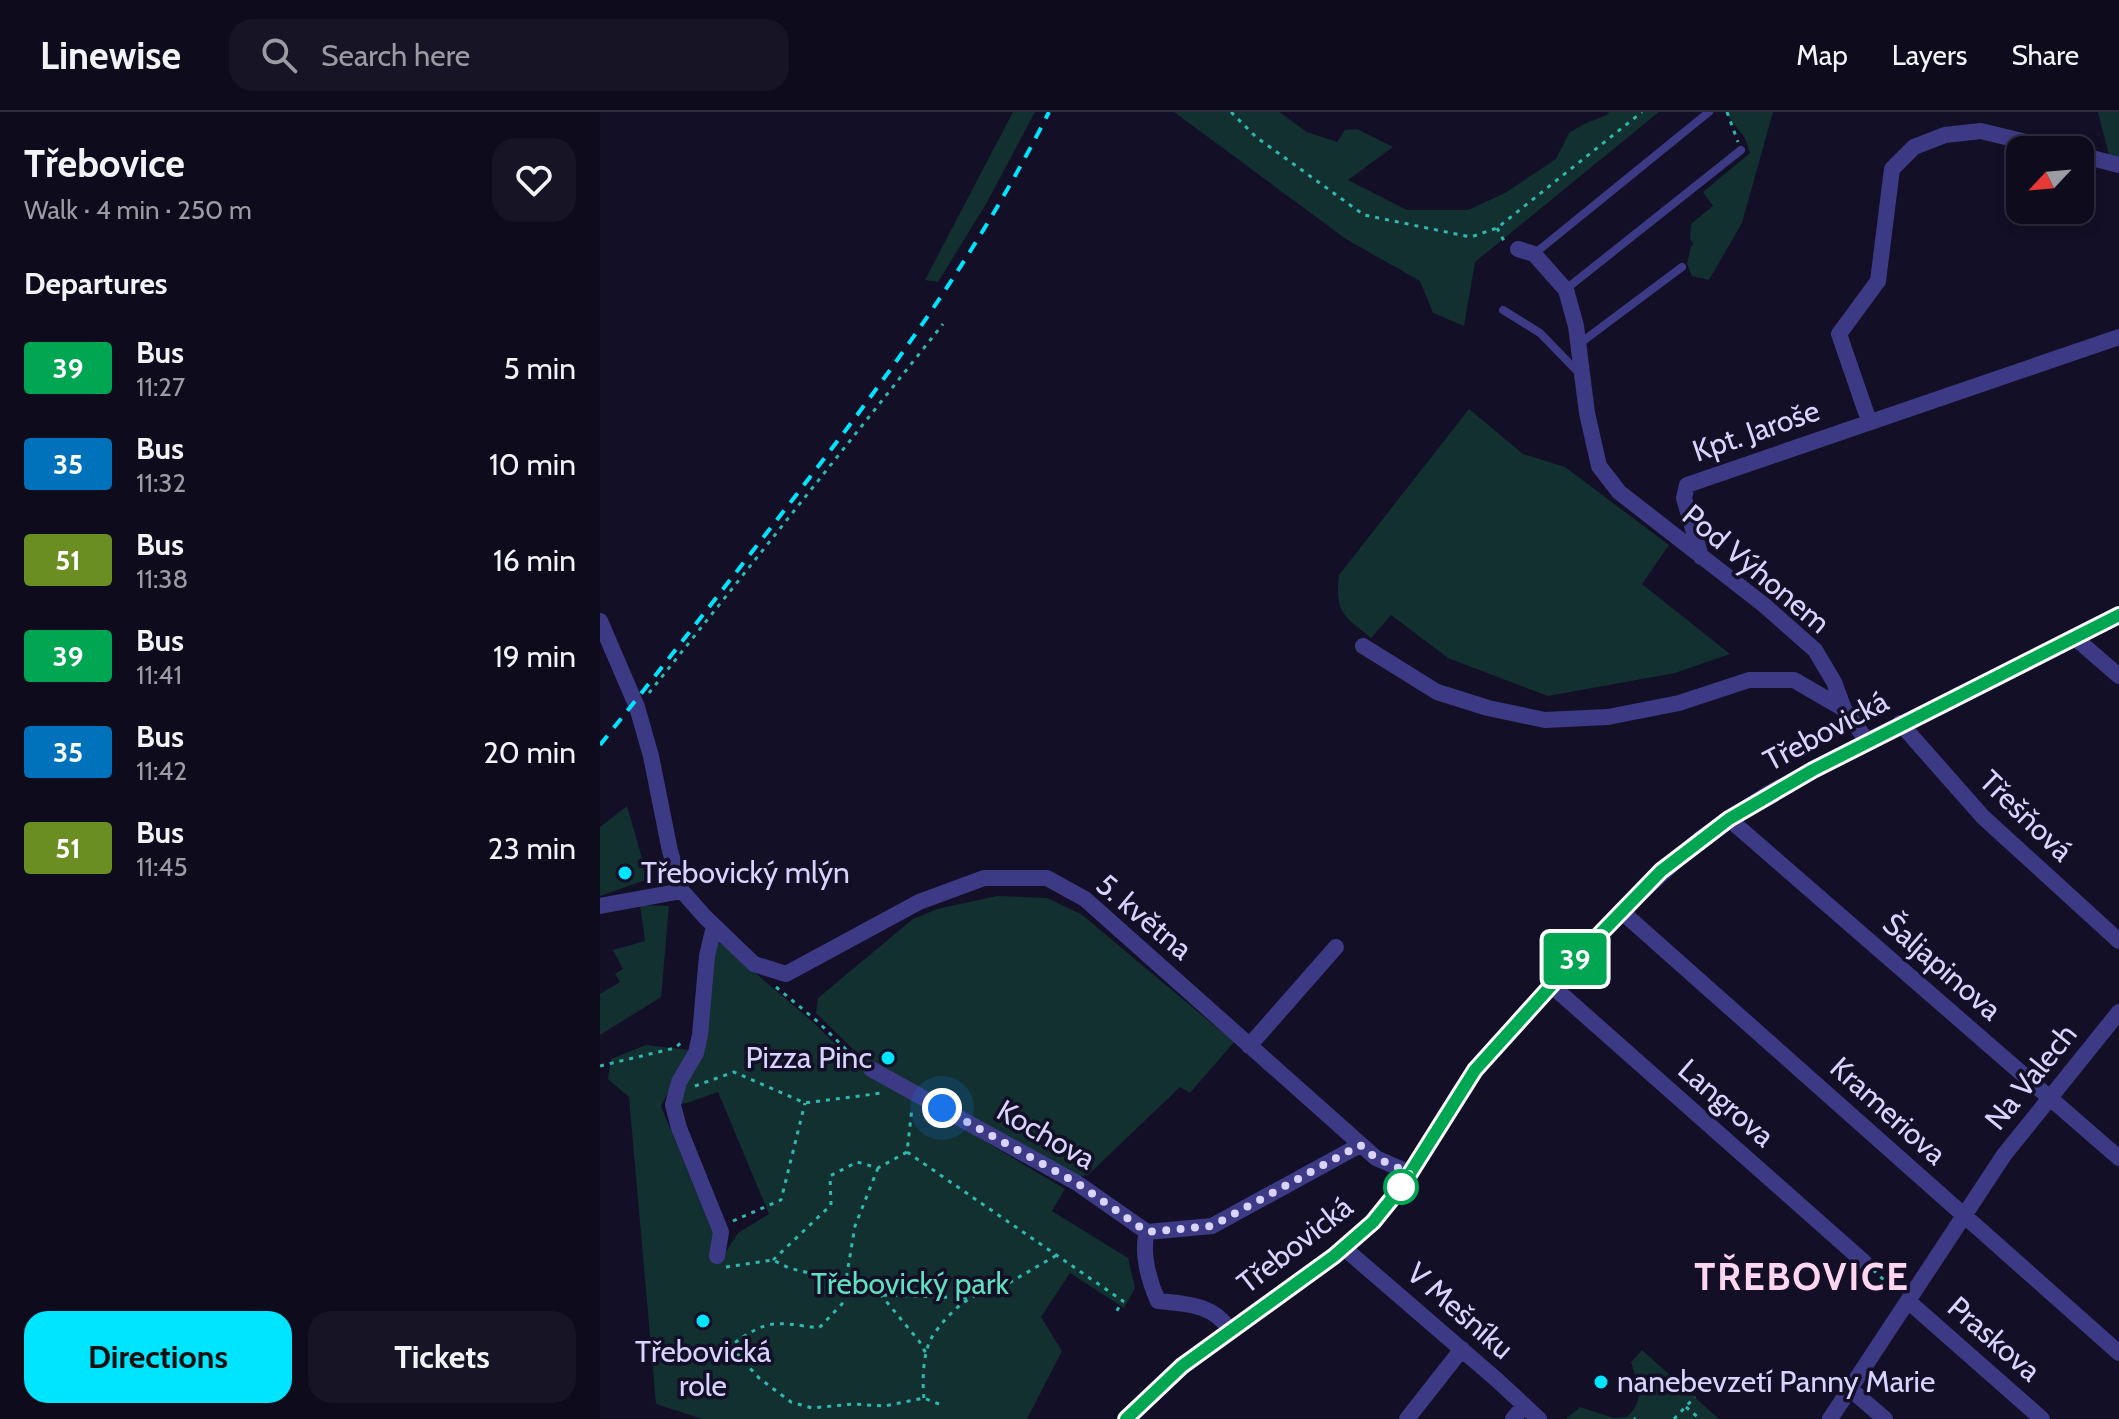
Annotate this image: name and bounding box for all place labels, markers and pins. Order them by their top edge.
place label: Třebovický mlýn [641,854,850,891]
marker: Třebovický mlýn [616,864,634,882]
place label: Pizza Pinc [746,1039,872,1076]
marker: Pizza Pinc [879,1049,897,1067]
unlabelled marker [1384,1170,1418,1204]
marker: Třebovická role [694,1312,712,1330]
place label: Třebovická role [635,1333,772,1404]
place label: nanebevzetí Panny Marie [1617,1363,1935,1400]
marker: nanebevzetí Panny Marie [1592,1373,1610,1391]

